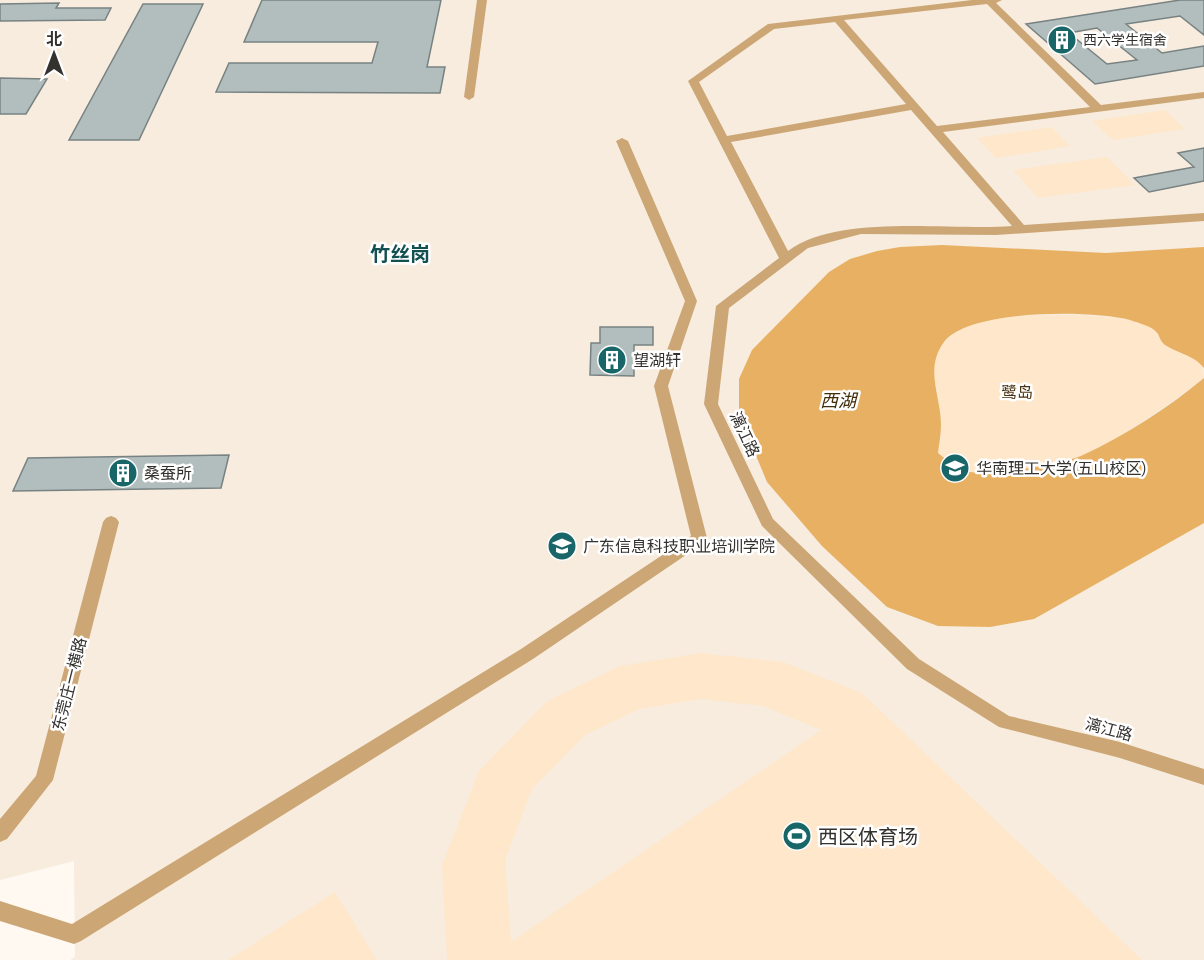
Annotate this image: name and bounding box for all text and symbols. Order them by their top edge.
north arrow [24,24,84,84]
building icon: 西六学生宿舍 [1046,24,1078,56]
text: 北 [46,29,62,49]
place label: 西六学生宿舍 [1083,31,1167,49]
district label: 竹丝岗 [370,240,430,267]
building icon: 望湖轩 [596,344,628,376]
place label: 望湖轩 [633,350,681,370]
park label: 鹭岛 [1001,382,1033,402]
water label: 西湖 [820,389,859,412]
street label: 漓江路 [726,408,764,460]
school or university icon: 华南理工大学(五山校区) [939,452,971,484]
building icon: 桑蚕所 [107,457,139,489]
place label: 华南理工大学(五山校区) [976,458,1147,478]
place label: 桑蚕所 [144,463,192,483]
school or university icon: 广东信息科技职业培训学院 [546,530,578,562]
place label: 广东信息科技职业培训学院 [583,536,775,556]
street label: 东莞庄一横路 [48,635,90,733]
street label: 漓江路 [1083,713,1135,745]
sports icon: 西区体育场 [781,820,813,852]
place label: 西区体育场 [818,823,918,850]

